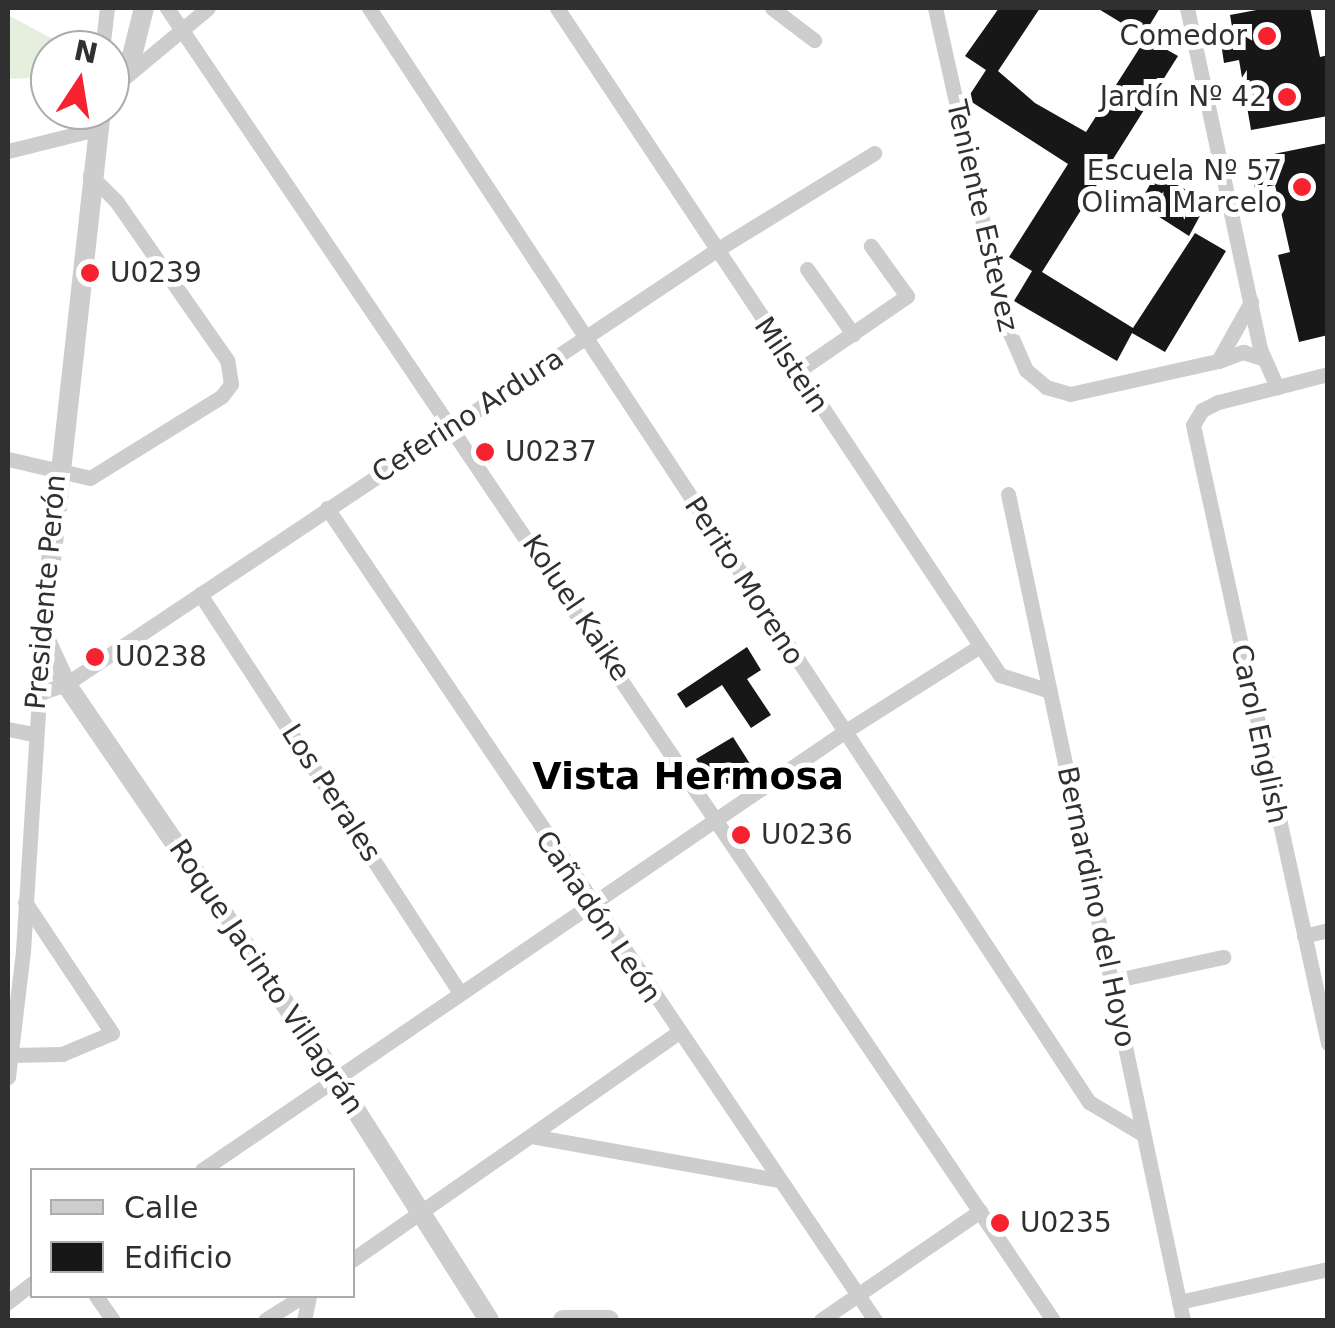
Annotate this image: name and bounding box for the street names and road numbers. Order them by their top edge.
street label: Teniente Estevez [939,97,1025,335]
street label: Milstein [747,311,835,419]
street label: Ceferino Ardura [366,342,570,490]
street label: Presidente Perón [19,473,73,711]
street label: Perito Moreno [677,491,811,671]
street label: Koluel Kaike [515,529,637,687]
street label: Carol English [1224,641,1294,827]
street label: Los Perales [274,718,388,868]
street label: Bernardino del Hoyo [1050,763,1142,1051]
street label: Cañadón León [528,825,668,1009]
street label: Roque Jacinto Villagrán [162,833,370,1121]

